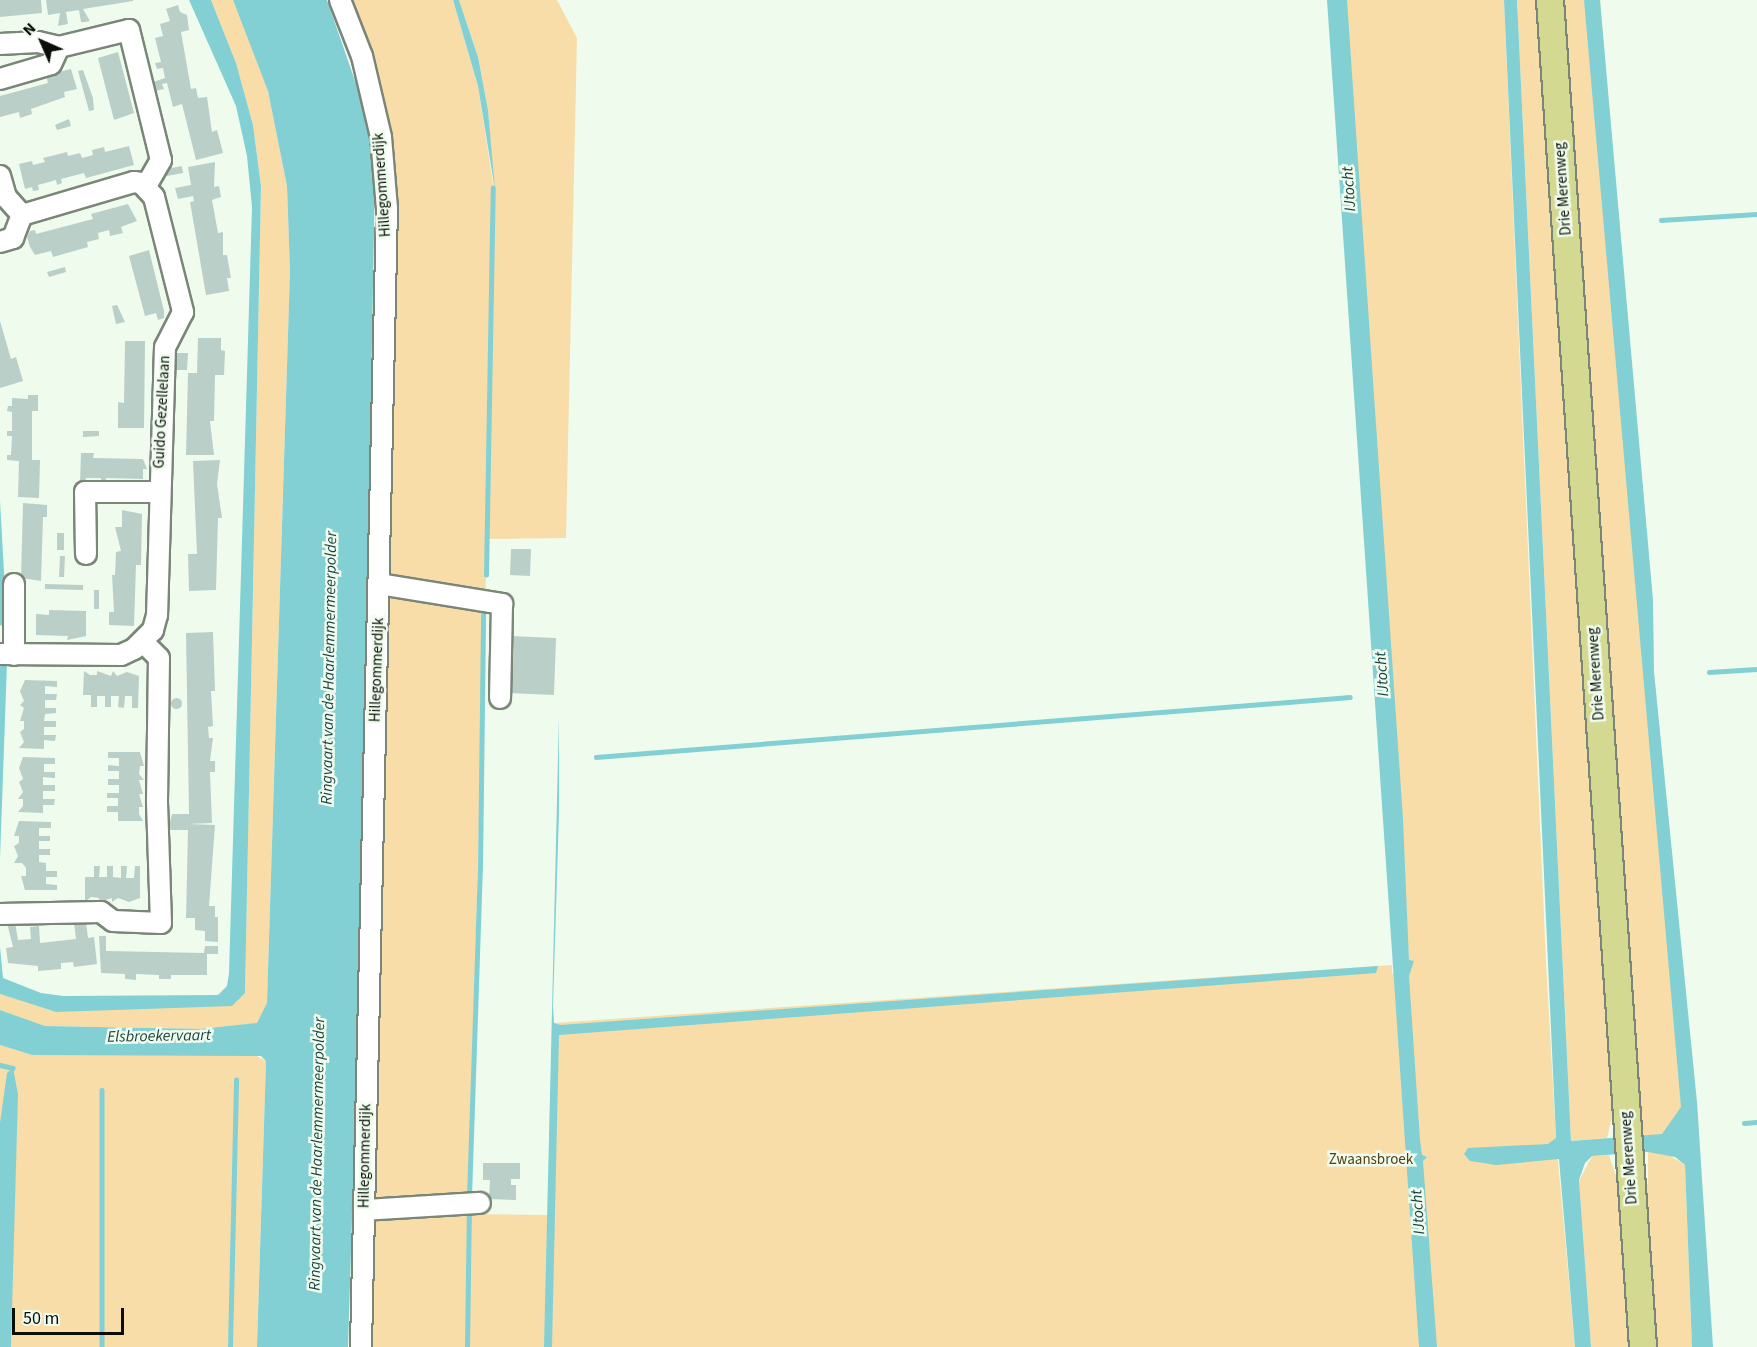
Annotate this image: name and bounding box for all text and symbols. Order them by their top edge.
north arrow [12,12,72,72]
text: N [18,18,41,41]
street label: Hillegommerdijk [369,132,395,238]
street label: Drie Merenweg [1551,142,1575,236]
water label: IJtocht [1338,166,1360,212]
street label: Guido Gezellelaan [150,355,174,469]
water label: Ringvaart van de Haarlemmermeerpolder [317,531,341,805]
street label: Hillegommerdijk [366,618,388,722]
street label: Drie Merenweg [1584,627,1608,721]
water label: IJtocht [1371,651,1393,697]
water label: Ringvaart van de Haarlemmermeerpolder [305,1017,329,1291]
water label: Elsbroekervaart [107,1025,211,1047]
street label: Hillegommerdijk [355,1104,375,1208]
street label: Drie Merenweg [1617,1111,1641,1205]
park label: Zwaansbroek [1329,1151,1413,1169]
water label: IJtocht [1407,1189,1429,1235]
scale bar [15,1296,128,1334]
text: 50 m [23,1306,59,1331]

